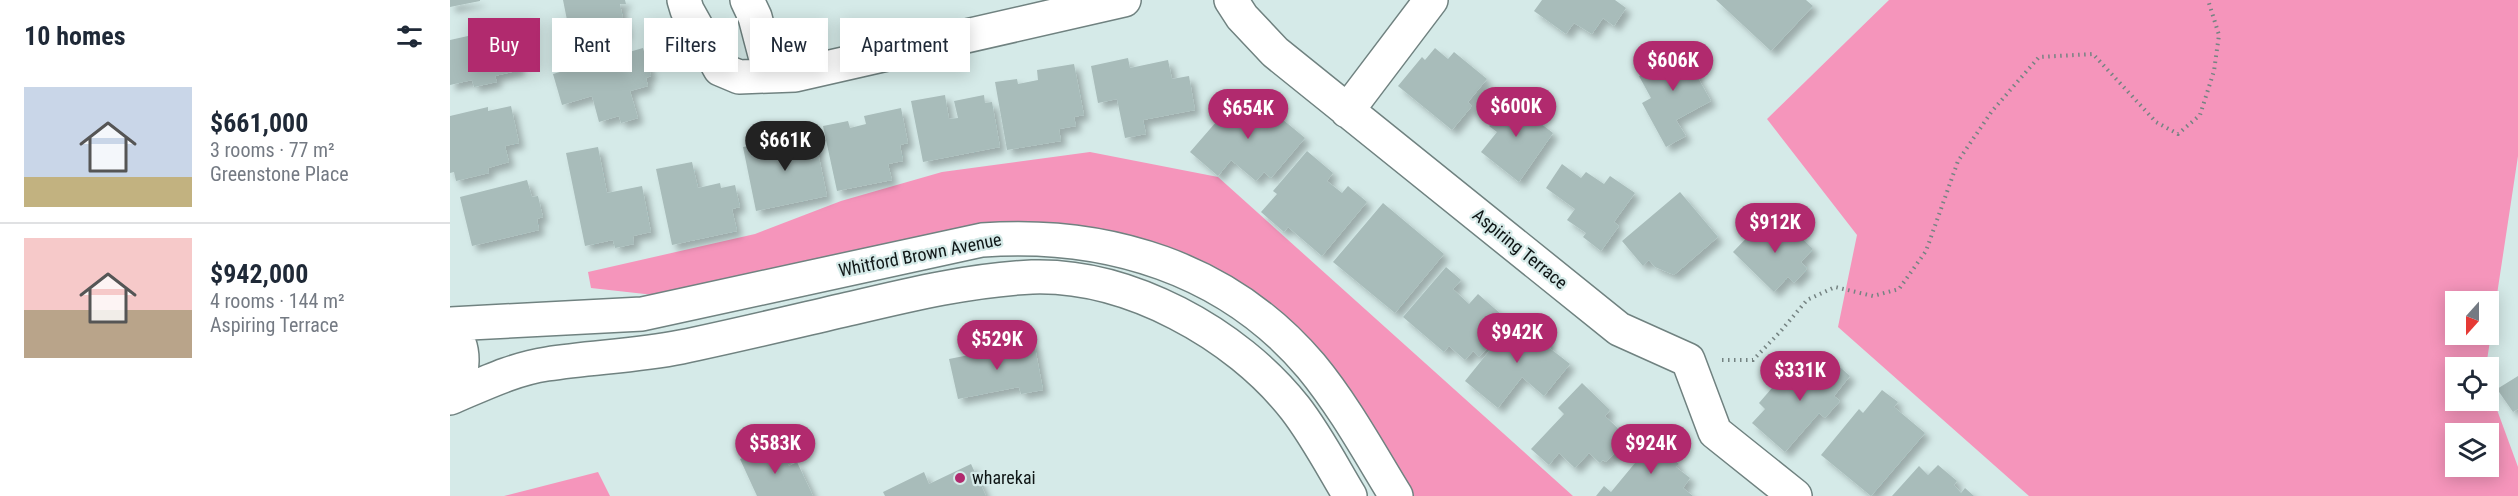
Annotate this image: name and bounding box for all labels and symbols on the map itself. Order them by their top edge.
pin: $606K [1631,41,1715,92]
pin: $600K [1474,87,1558,138]
pin: $654K [1206,89,1290,140]
pin: $661K [743,121,827,172]
pin: $912K [1733,203,1817,254]
street label: Aspiring Terrace [1469,204,1572,293]
street label: Whitford Brown Avenue [837,228,1003,281]
north arrow [2445,291,2499,345]
pin: $942K [1475,313,1559,364]
pin: $529K [955,320,1039,371]
pin: $331K [1758,351,1842,402]
pin: $583K [733,424,817,475]
pin: $924K [1609,424,1693,475]
place label: wharekai [972,467,1036,488]
marker: wharekai [953,471,967,485]

